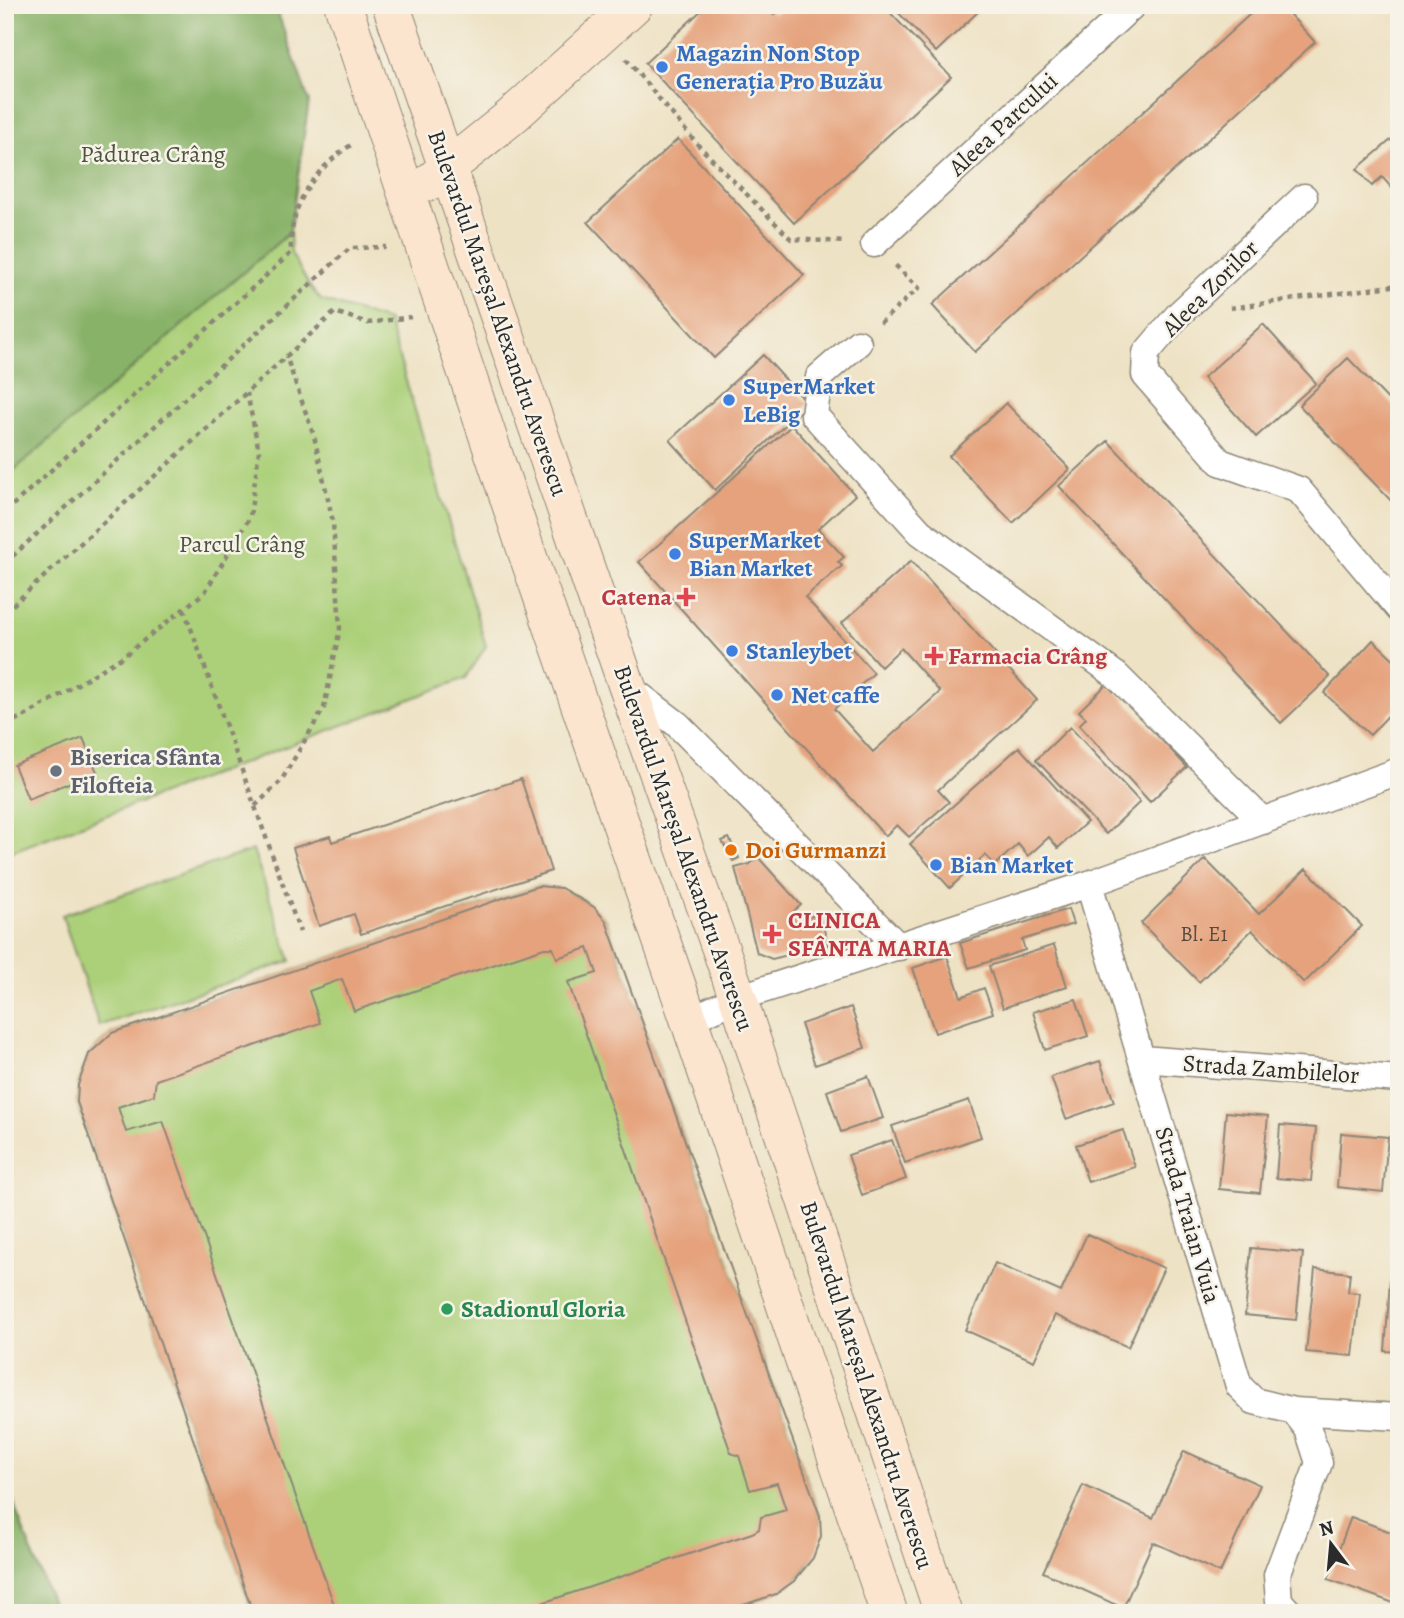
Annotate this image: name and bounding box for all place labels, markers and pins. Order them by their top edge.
place label: Magazin Non Stop Generația Pro Buzău [676,37,884,97]
marker: Magazin Non Stop Generația Pro Buzău [654,59,670,75]
place label: SuperMarket LeBig [743,370,875,430]
marker: SuperMarket LeBig [721,392,737,408]
place label: SuperMarket Bian Market [689,524,821,584]
marker: SuperMarket Bian Market [667,546,683,562]
place label: Catena [601,581,672,613]
marker: Catena [678,589,694,605]
place label: Stanleybet [746,635,852,667]
place label: Farmacia Crâng [948,640,1108,672]
marker: Stanleybet [724,643,740,659]
marker: Farmacia Crâng [926,648,942,664]
place label: Net caffe [791,679,880,711]
marker: Net caffe [769,687,785,703]
place label: Biserica Sfânta Filofteia [70,741,221,801]
marker: Biserica Sfânta Filofteia [48,763,64,779]
place label: Doi Gurmanzi [745,834,887,866]
marker: Doi Gurmanzi [723,842,739,858]
place label: Bian Market [950,849,1073,881]
marker: Bian Market [928,857,944,873]
place label: CLINICA SFÂNTA MARIA [788,904,952,964]
marker: CLINICA SFÂNTA MARIA [762,924,782,944]
place label: Stadionul Gloria [461,1293,626,1325]
marker: Stadionul Gloria [439,1301,455,1317]

